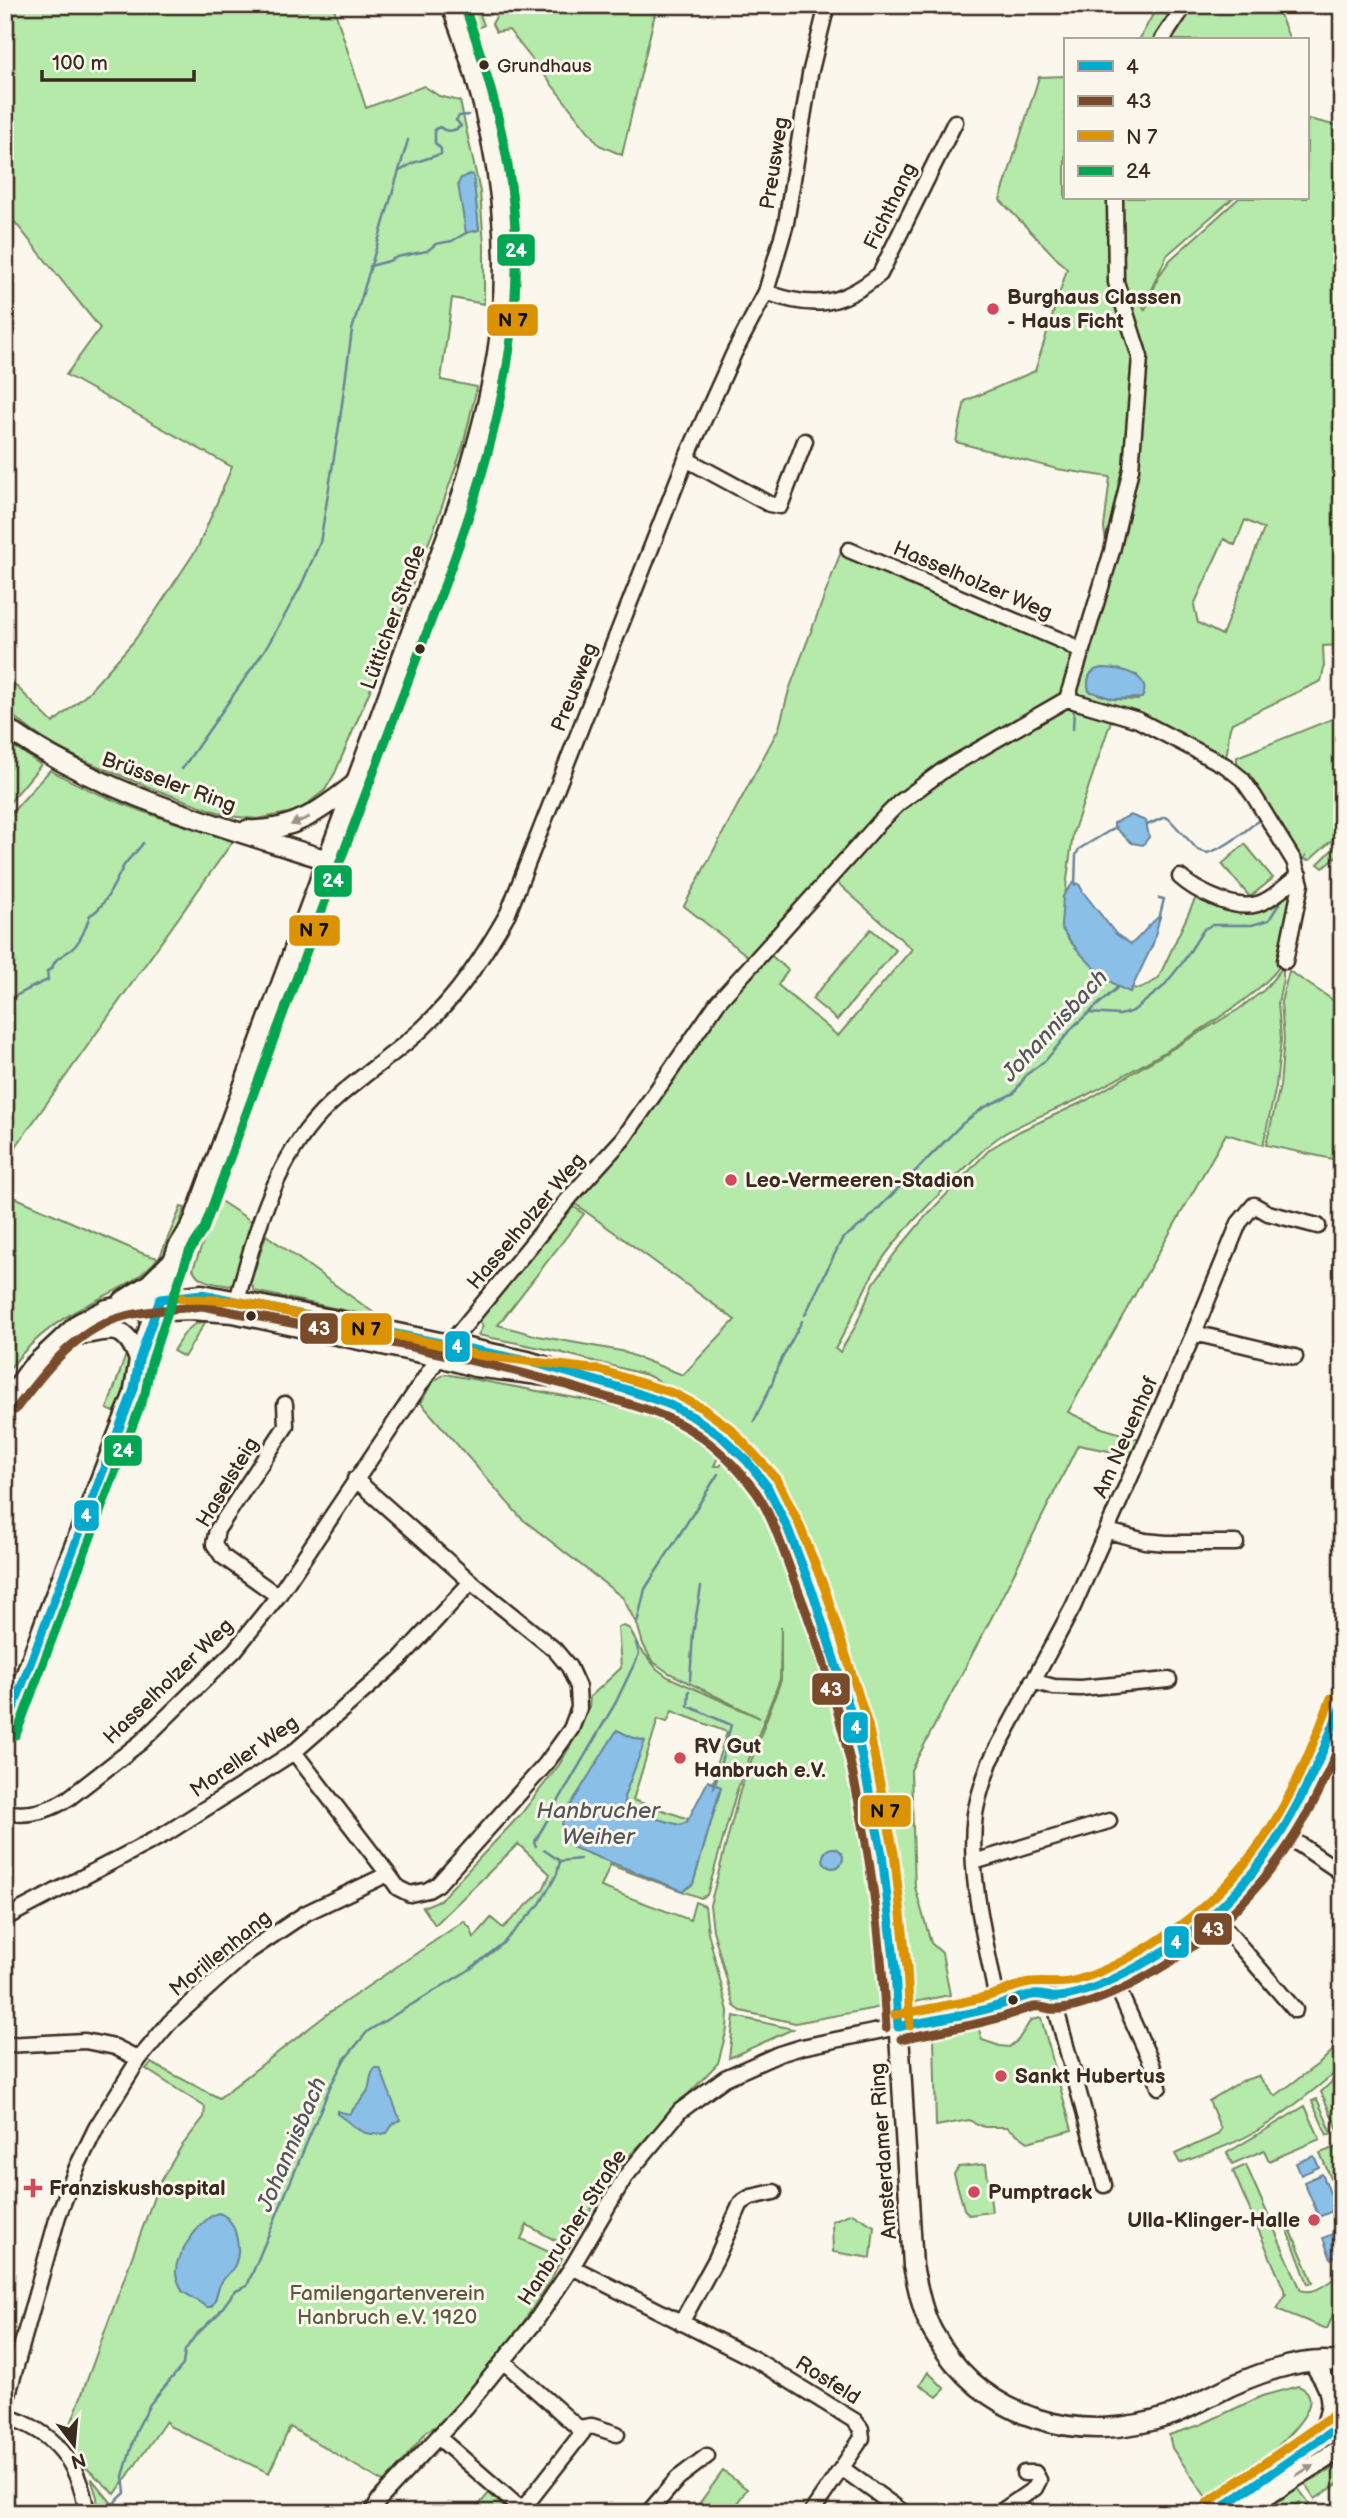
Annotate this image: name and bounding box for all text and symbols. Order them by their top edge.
scale bar [42,38,194,82]
legend [1064,38,1308,200]
text: 100 m [52,51,108,76]
place label: Grundhaus [497,55,592,78]
text: 4 [1126,55,1139,80]
marker: Grundhaus [477,58,491,72]
text: 43 [1126,89,1152,114]
street label: Preusweg [755,115,794,211]
text: N 7 [1126,125,1158,150]
street label: Fichthang [859,158,922,254]
text: 24 [1126,159,1151,184]
line badge: 24 [496,233,536,267]
text: 24 [505,240,527,263]
place label: Burghaus Classen - Haus Ficht [1007,285,1181,334]
marker: Burghaus Classen - Haus Ficht [985,301,1001,317]
line badge: N 7 [486,303,539,337]
text: N 7 [498,310,528,333]
street label: Hasselholzer Weg [889,536,1056,625]
street label: Lütticher Straße [356,541,431,693]
street label: Preusweg [546,639,603,735]
unlabelled marker [413,642,427,656]
street label: Brüsseler Ring [98,747,239,818]
one-way arrow [290,815,310,827]
line badge: 24 [313,864,353,898]
text: 24 [322,870,344,893]
line badge: N 7 [288,914,341,947]
text: N 7 [299,920,329,943]
water label: Johannisbach [995,963,1114,1088]
street label: Hasselholzer Weg [462,1148,591,1295]
place label: Leo-Vermeeren-Stadion [745,1168,975,1193]
marker: Leo-Vermeeren-Stadion [723,1172,739,1188]
unlabelled marker [244,1309,258,1323]
line badge: 43 [299,1312,339,1345]
line badge: N 7 [340,1312,393,1346]
text: 43 [308,1318,330,1341]
text: N 7 [351,1319,381,1342]
line badge: 4 [444,1330,471,1363]
text: 4 [451,1336,463,1359]
street label: Am Neuenhof [1088,1372,1164,1502]
street label: Haselsteig [191,1433,264,1532]
line badge: 24 [103,1434,143,1467]
text: 24 [112,1440,134,1463]
line badge: 4 [73,1499,100,1532]
text: 4 [80,1505,92,1528]
street label: Hasselholzer Weg [98,1613,238,1750]
line badge: 43 [811,1672,851,1706]
text: 43 [820,1679,842,1702]
street label: Moreller Weg [185,1710,303,1803]
line badge: 4 [842,1711,869,1744]
text: 4 [850,1717,862,1740]
place label: RV Gut Hanbruch e.V. [694,1734,826,1783]
marker: RV Gut Hanbruch e.V. [672,1750,688,1766]
line badge: N 7 [859,1794,912,1828]
water label: Hanbrucher Weiher [536,1797,661,1851]
text: N 7 [870,1801,900,1824]
street label: Morillenhang [164,1905,276,2002]
line badge: 43 [1193,1912,1233,1946]
text: 43 [1202,1919,1224,1942]
line badge: 4 [1163,1925,1190,1959]
text: 4 [1170,1932,1182,1955]
unlabelled marker [1006,1993,1020,2007]
street label: Amsterdamer Ring [865,2062,902,2240]
place label: Sankt Hubertus [1015,2064,1165,2089]
marker: Sankt Hubertus [993,2068,1009,2084]
water label: Johannisbach [251,2073,333,2217]
street label: Hanbrucher Straße [513,2145,632,2310]
place label: Franziskushospital [49,2176,226,2201]
marker: Franziskushospital [23,2178,43,2198]
place label: Pumptrack [988,2180,1092,2205]
marker: Pumptrack [966,2184,982,2200]
place label: Ulla-Klinger-Halle [1127,2208,1300,2233]
marker: Ulla-Klinger-Halle [1306,2212,1322,2228]
park label: Familengartenverein Hanbruch e.V. 1920 [289,2281,485,2330]
street label: Rosfeld [791,2351,865,2410]
north arrow [38,2410,108,2480]
text: N [68,2447,88,2473]
one-way arrow [1296,2464,1315,2477]

